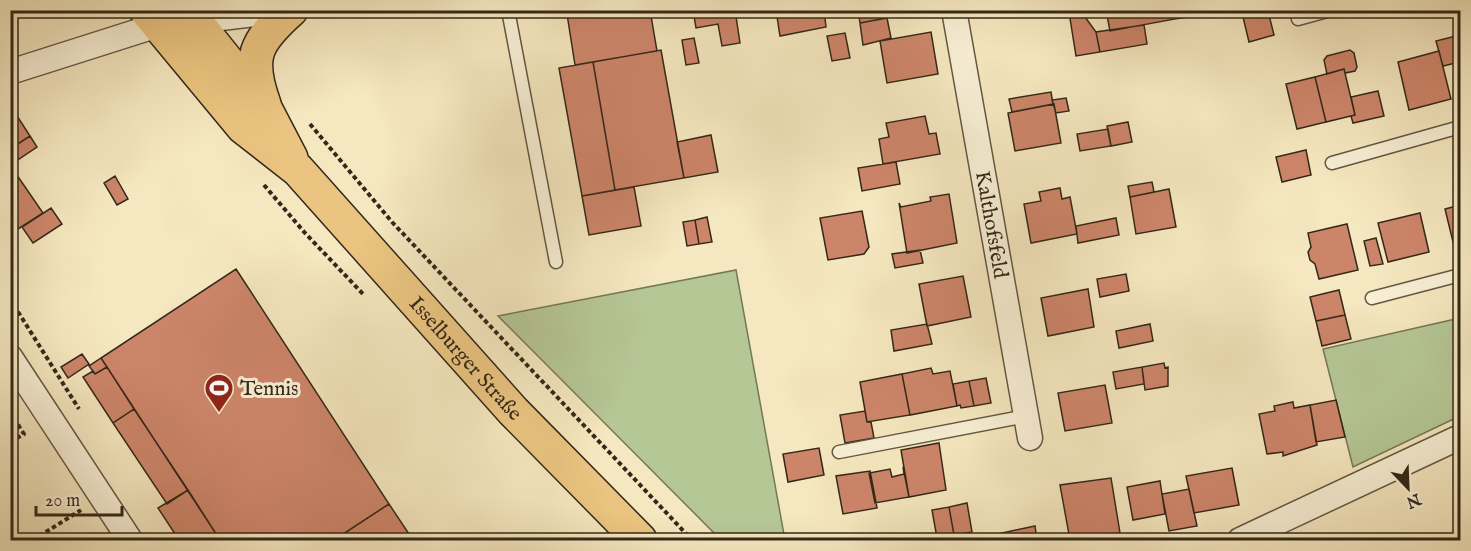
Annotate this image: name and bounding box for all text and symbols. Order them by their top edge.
street label: Kalthofsfeld [968,169,1014,282]
street label: Isselburger Straße [402,291,527,428]
sports icon: Tennis [203,372,235,414]
place label: Tennis [240,376,299,403]
north arrow [1378,458,1438,518]
scale bar [36,479,122,517]
text: N [1403,488,1424,512]
text: 20 m [45,490,80,513]

